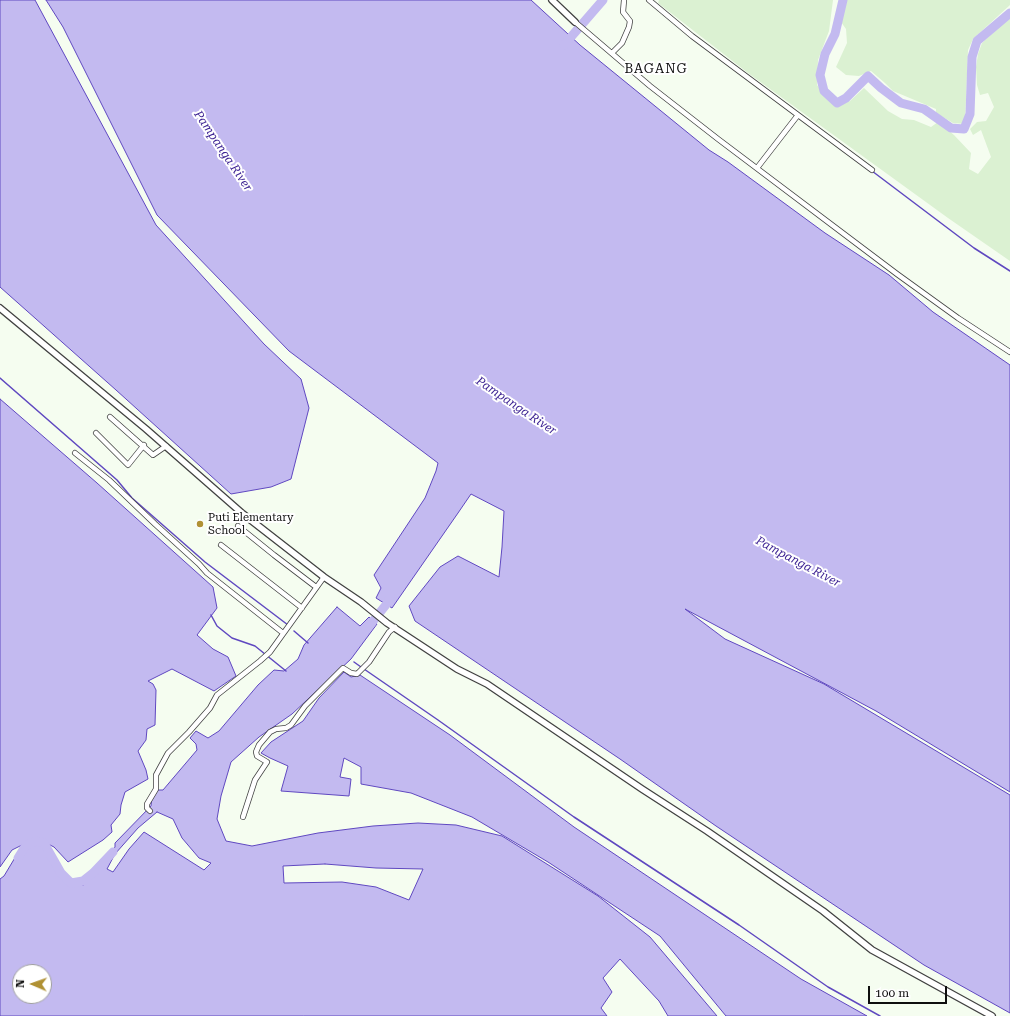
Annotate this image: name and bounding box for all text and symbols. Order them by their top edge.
district label: BAGANG [624,61,688,77]
water label: Pampanga River [191,108,255,194]
water label: Pampanga River [473,374,559,438]
place label: Puti Elementary School [208,511,293,537]
marker: Puti Elementary School [195,519,205,529]
water label: Pampanga River [753,534,843,590]
north arrow [12,964,52,1004]
scale bar [870,978,949,1004]
text: N [14,979,27,988]
text: 100 m [875,986,909,1000]

